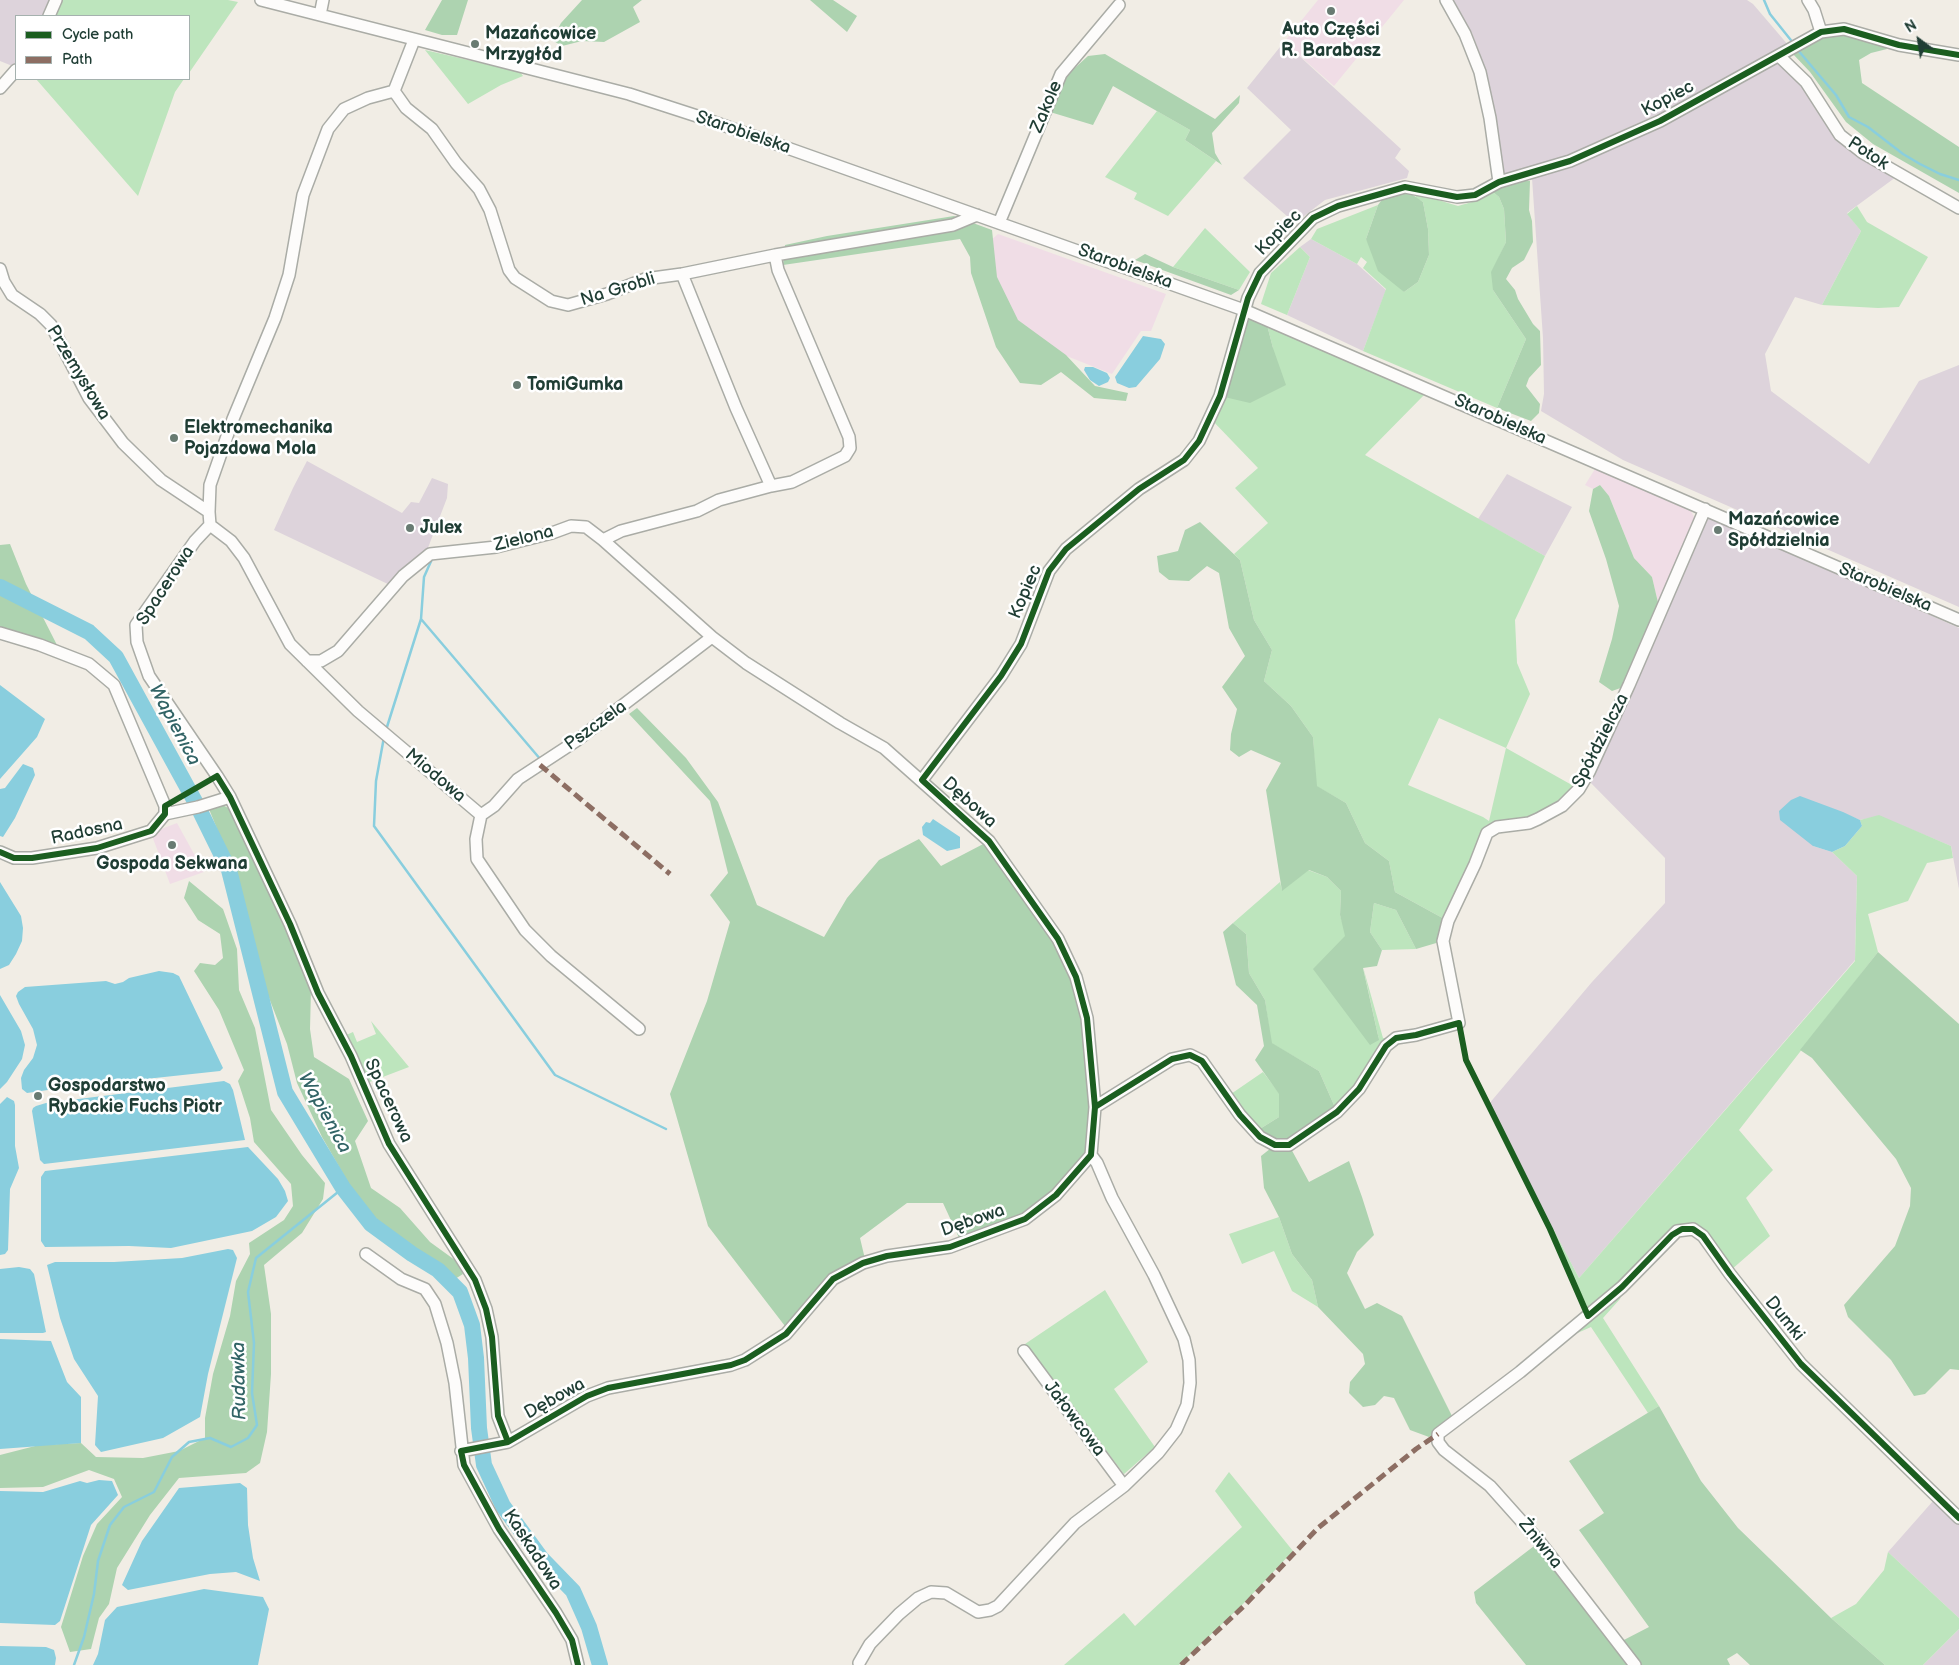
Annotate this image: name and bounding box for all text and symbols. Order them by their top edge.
marker: Auto Części R. Barabasz [1325,5,1337,17]
legend [15,15,190,80]
north arrow [1894,15,1944,65]
text: N [1902,17,1920,37]
place label: Auto Części R. Barabasz [1281,19,1381,62]
place label: Mazańcowice Mrzygłód [485,23,596,66]
text: Cycle path [62,25,133,44]
marker: Mazańcowice Mrzygłód [469,38,481,50]
text: Path [62,50,92,69]
street label: Kopiec [1638,76,1698,122]
street label: Zakole [1026,78,1068,136]
street label: Starobielska [693,107,793,159]
street label: Potok [1843,133,1893,175]
street label: Kopiec [1251,205,1307,261]
street label: Starobielska [1075,240,1175,294]
street label: Na Grobli [578,268,658,312]
street label: Przemysłowa [41,322,115,424]
place label: TomiGumka [527,374,623,396]
marker: TomiGumka [511,379,523,391]
street label: Starobielska [1450,390,1550,450]
place label: Elektromechanika Pojazdowa Mola [184,417,333,459]
marker: Elektromechanika Pojazdowa Mola [168,432,180,444]
place label: Mazańcowice Spółdzielnia [1728,509,1839,552]
place label: Julex [420,517,462,539]
street label: Zielona [492,521,556,557]
marker: Julex [404,522,416,534]
marker: Mazańcowice Spółdzielnia [1712,524,1724,536]
street label: Spacerowa [132,542,200,630]
street label: Starobielska [1835,559,1935,617]
street label: Kopiec [1005,562,1047,622]
water label: Wapienica [143,680,205,770]
street label: Spółdzielcza [1568,690,1634,792]
street label: Pszczela [561,696,631,756]
street label: Miodowa [400,744,470,808]
street label: Dębowa [937,773,1001,833]
street label: Radosna [49,814,125,850]
marker: Gospoda Sekwana [166,839,178,851]
place label: Gospoda Sekwana [96,853,248,875]
street label: Spacerowa [359,1056,417,1146]
water label: Wapienica [292,1069,356,1157]
place label: Gospodarstwo Rybackie Fuchs Piotr [48,1075,222,1118]
marker: Gospodarstwo Rybackie Fuchs Piotr [32,1090,44,1102]
street label: Dębowa [938,1200,1008,1242]
street label: Dumki [1760,1292,1808,1346]
water label: Rudawka [228,1342,252,1420]
street label: Dębowa [521,1374,589,1424]
street label: Jałowcowa [1039,1377,1109,1461]
street label: Kaskadowa [498,1506,566,1594]
street label: Żniwna [1513,1515,1567,1573]

